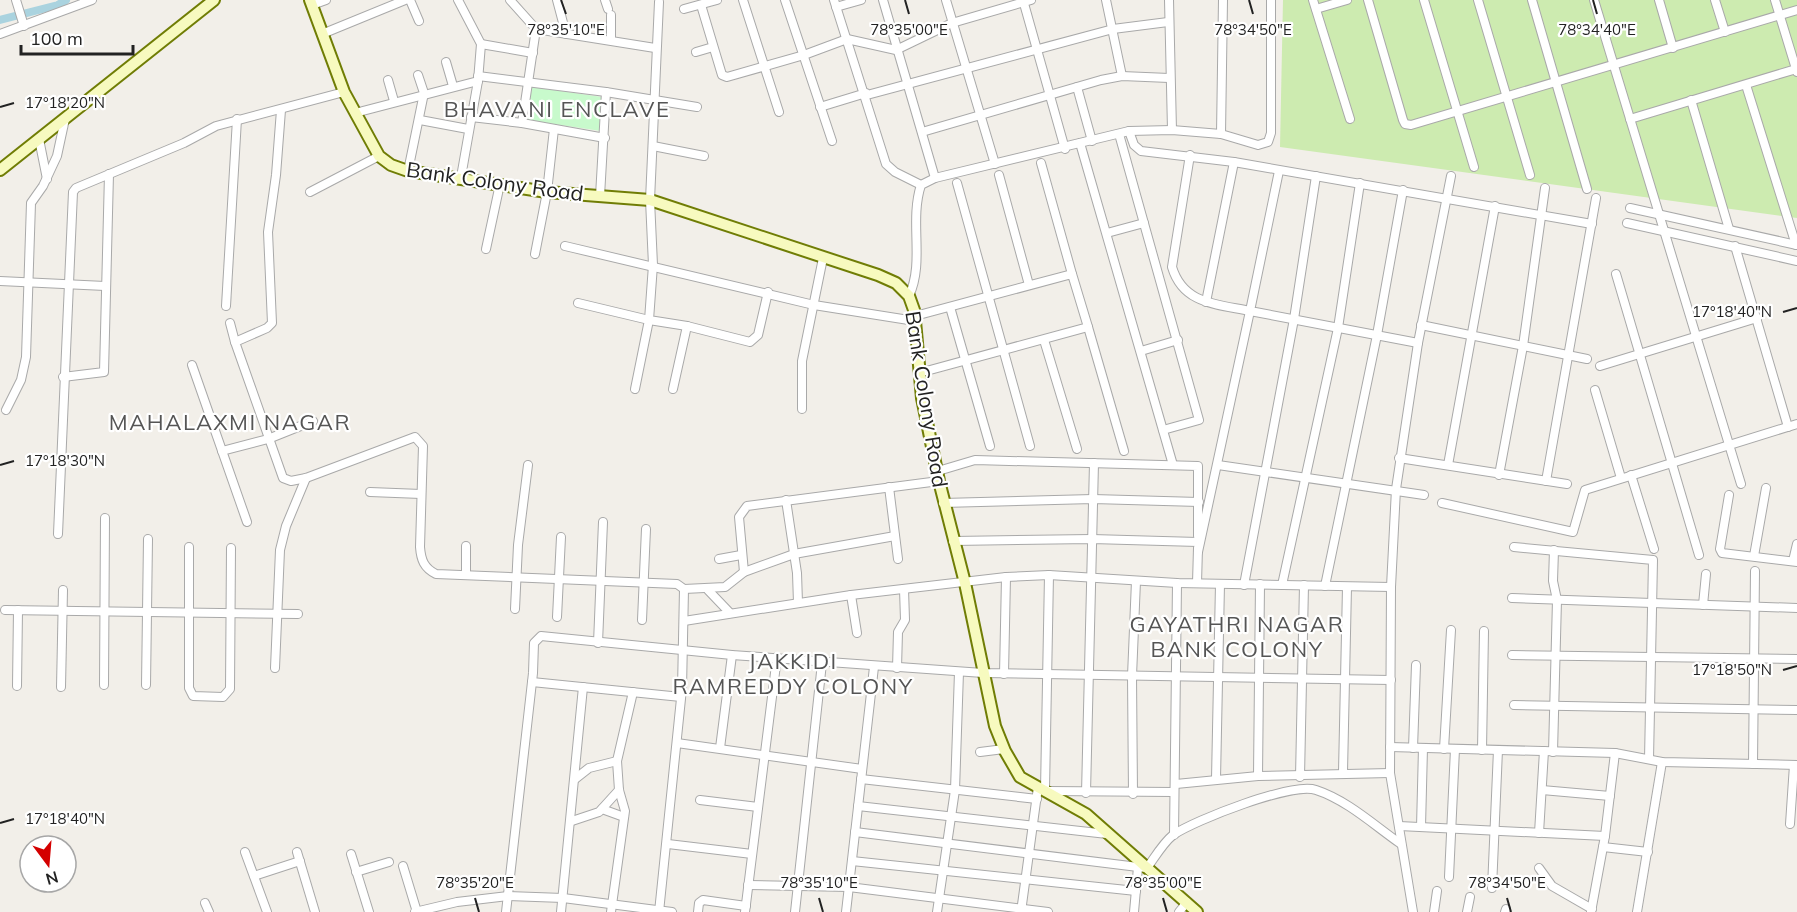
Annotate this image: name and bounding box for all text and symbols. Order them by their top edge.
scale bar [21,18,134,56]
text: 78°35'10"E [527,20,605,39]
text: 78°35'00"E [870,20,948,39]
text: 78°34'50"E [1214,20,1292,39]
text: 78°34'40"E [1558,20,1636,39]
text: 100 m [30,27,83,50]
text: 17°18'20"N [25,93,105,112]
district label: BHAVANI ENCLAVE [444,95,670,123]
street label: Bank Colony Road [405,156,585,206]
text: 17°18'40"N [1692,302,1772,321]
street label: Bank Colony Road [900,309,954,489]
district label: MAHALAXMI NAGAR [109,408,351,436]
text: 17°18'30"N [25,451,105,470]
district label: GAYATHRI NAGAR BANK COLONY [1130,610,1344,663]
district label: JAKKIDI RAMREDDY COLONY [672,647,914,700]
text: 17°18'50"N [1692,660,1772,679]
text: 17°18'40"N [25,809,105,828]
north arrow [18,834,78,894]
text: N [44,867,61,890]
text: 78°35'20"E [436,873,514,892]
text: 78°35'10"E [780,873,858,892]
text: 78°35'00"E [1124,873,1202,892]
text: 78°34'50"E [1468,873,1546,892]

